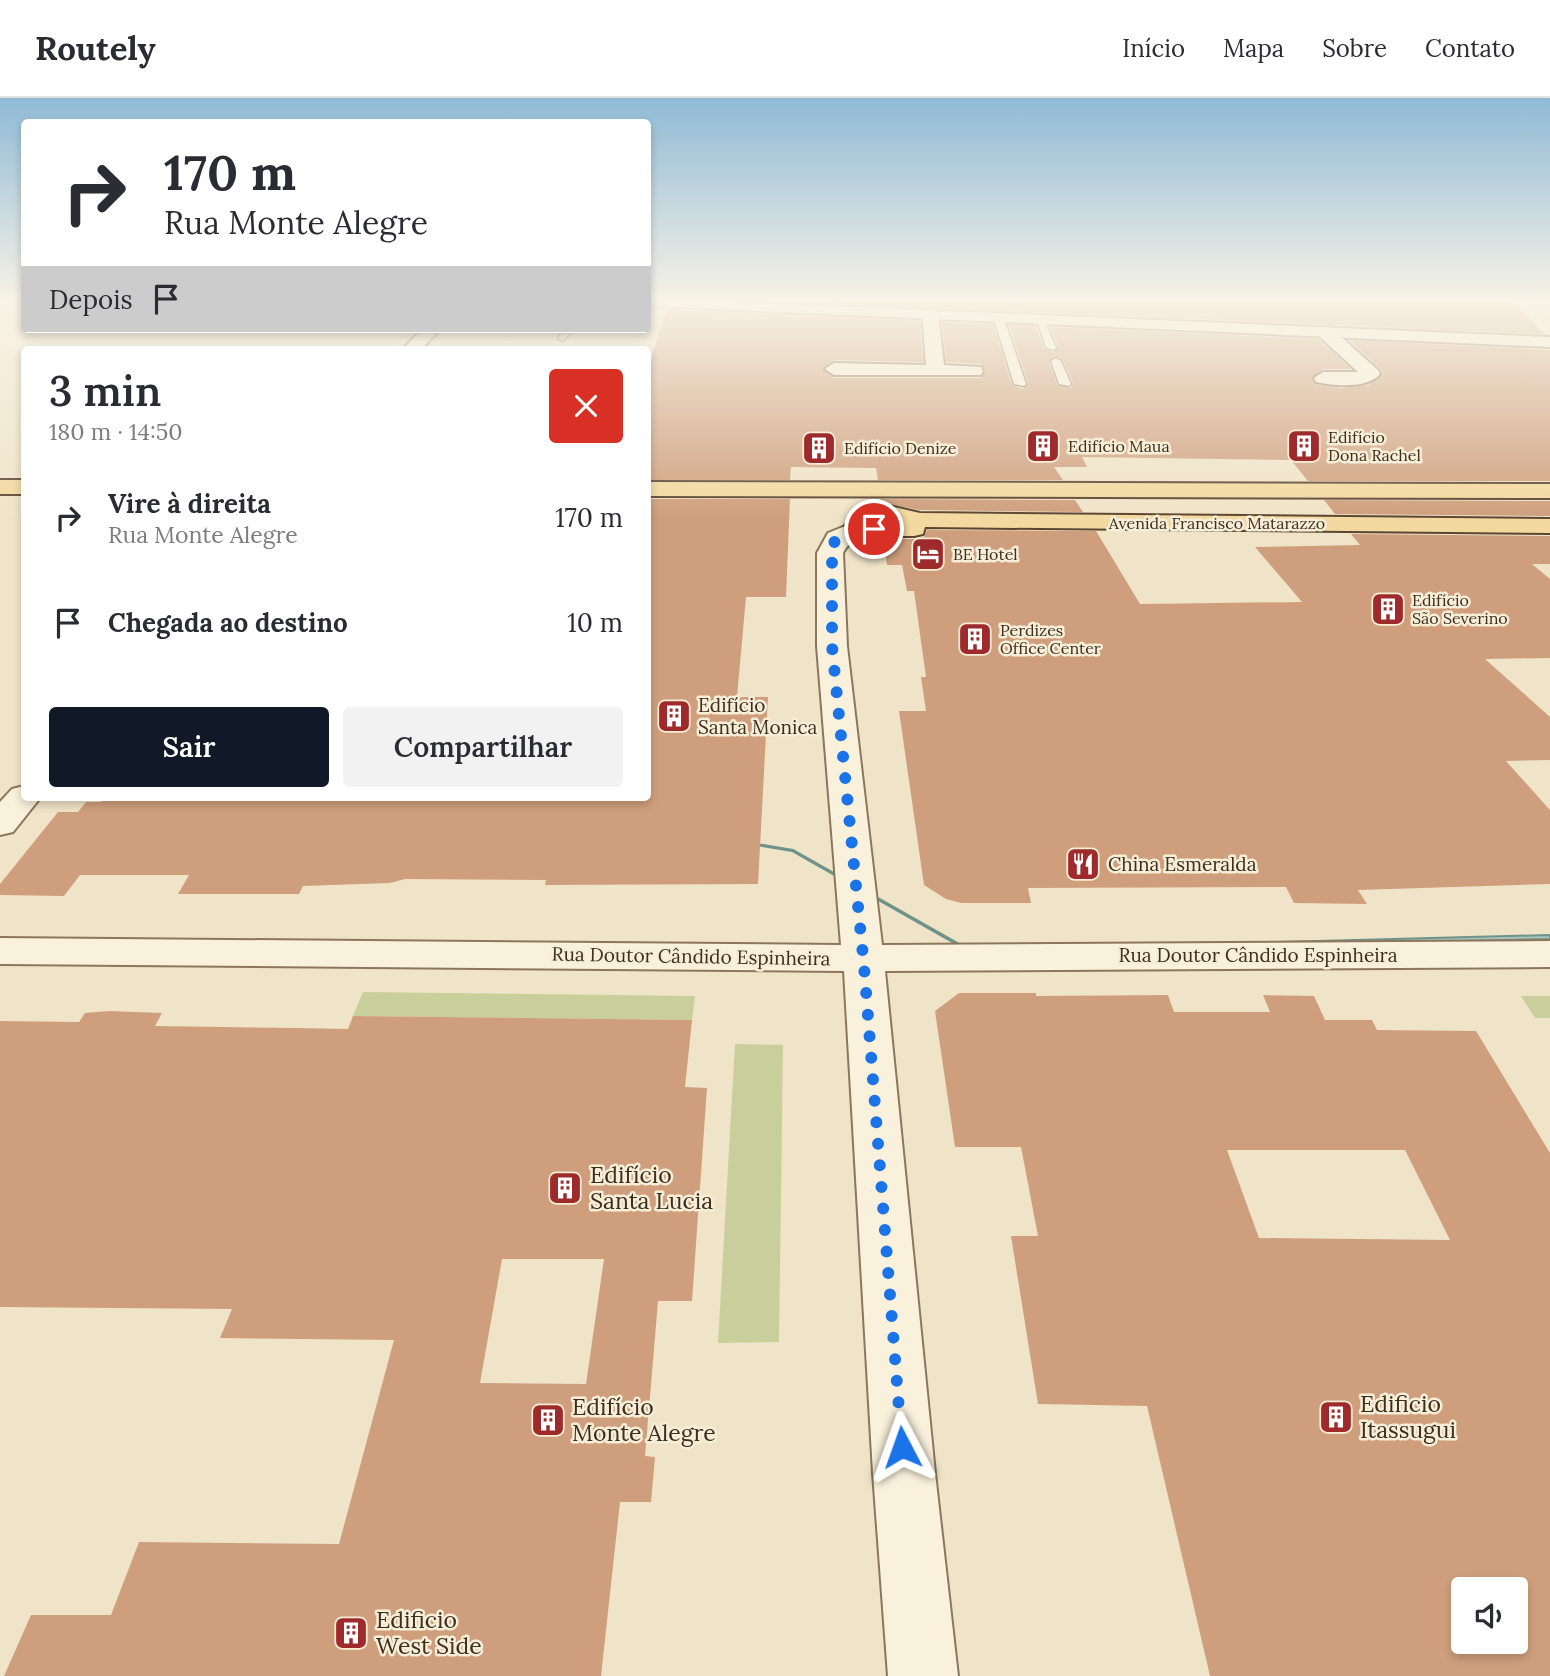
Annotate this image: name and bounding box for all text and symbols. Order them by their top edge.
text: Routely [35,27,156,69]
text: Início [1122,33,1185,64]
text: Mapa [1223,33,1284,64]
text: Sobre [1322,33,1387,64]
text: Contato [1425,33,1515,64]
text: 170 m [164,141,296,203]
icon: right [49,147,140,238]
text: Rua Monte Alegre [164,202,428,243]
icon: arrive [147,280,185,318]
text: Depois [49,283,133,316]
text: 3 min [49,364,161,418]
button: close [549,369,623,443]
text: 180 m · 14:50 [49,417,182,446]
building icon: Edifício Maua [1024,427,1062,465]
building icon: Edifício Dona Rachel [1285,427,1323,465]
place label: Edifício Dona Rachel [1328,427,1421,465]
building icon: Edifício Denize [800,429,838,467]
place label: Edifício Maua [1068,436,1170,456]
place label: Edifício Denize [844,438,957,458]
text: Vire à direita [108,487,271,520]
icon: right [49,499,87,537]
pin [844,499,904,559]
text: 170 m [555,501,623,534]
icon: arrive [855,510,893,548]
street label: Avenida Francisco Matarazzo [1108,513,1325,533]
text: Rua Monte Alegre [108,520,298,549]
hotel icon: BE Hotel [909,535,947,573]
place label: BE Hotel [953,544,1018,564]
building icon: Edifício São Severino [1369,590,1407,628]
place label: Edifício São Severino [1412,590,1508,628]
icon: arrive [49,604,87,642]
text: Chegada ao destino [108,606,348,639]
text: 10 m [567,606,623,639]
building icon: Perdizes Office Center [956,620,994,658]
place label: Perdizes Office Center [1000,620,1101,658]
place label: Edifício Santa Monica [698,693,817,739]
building icon: Edifício Santa Monica [655,697,693,735]
button: Sair [49,707,329,787]
button: Compartilhar [343,707,623,787]
restaurant icon: China Esmeralda [1064,845,1102,883]
place label: China Esmeralda [1108,852,1257,876]
street label: Rua Doutor Cândido Espinheira [551,942,831,970]
street label: Rua Doutor Cândido Espinheira [1119,943,1398,967]
place label: Edifício Santa Lucia [590,1160,713,1215]
building icon: Edifício Santa Lucia [546,1169,584,1207]
place label: Edificio Itassugui [1360,1389,1456,1444]
place label: Edifício Monte Alegre [572,1392,716,1447]
building icon: Edificio Itassugui [1317,1398,1355,1436]
building icon: Edifício Monte Alegre [529,1401,567,1439]
position arrow [865,1410,939,1484]
map controls [1451,1577,1528,1654]
button: sound [1451,1577,1528,1654]
place label: Edificio West Side [376,1605,482,1660]
building icon: Edificio West Side [332,1614,370,1652]

